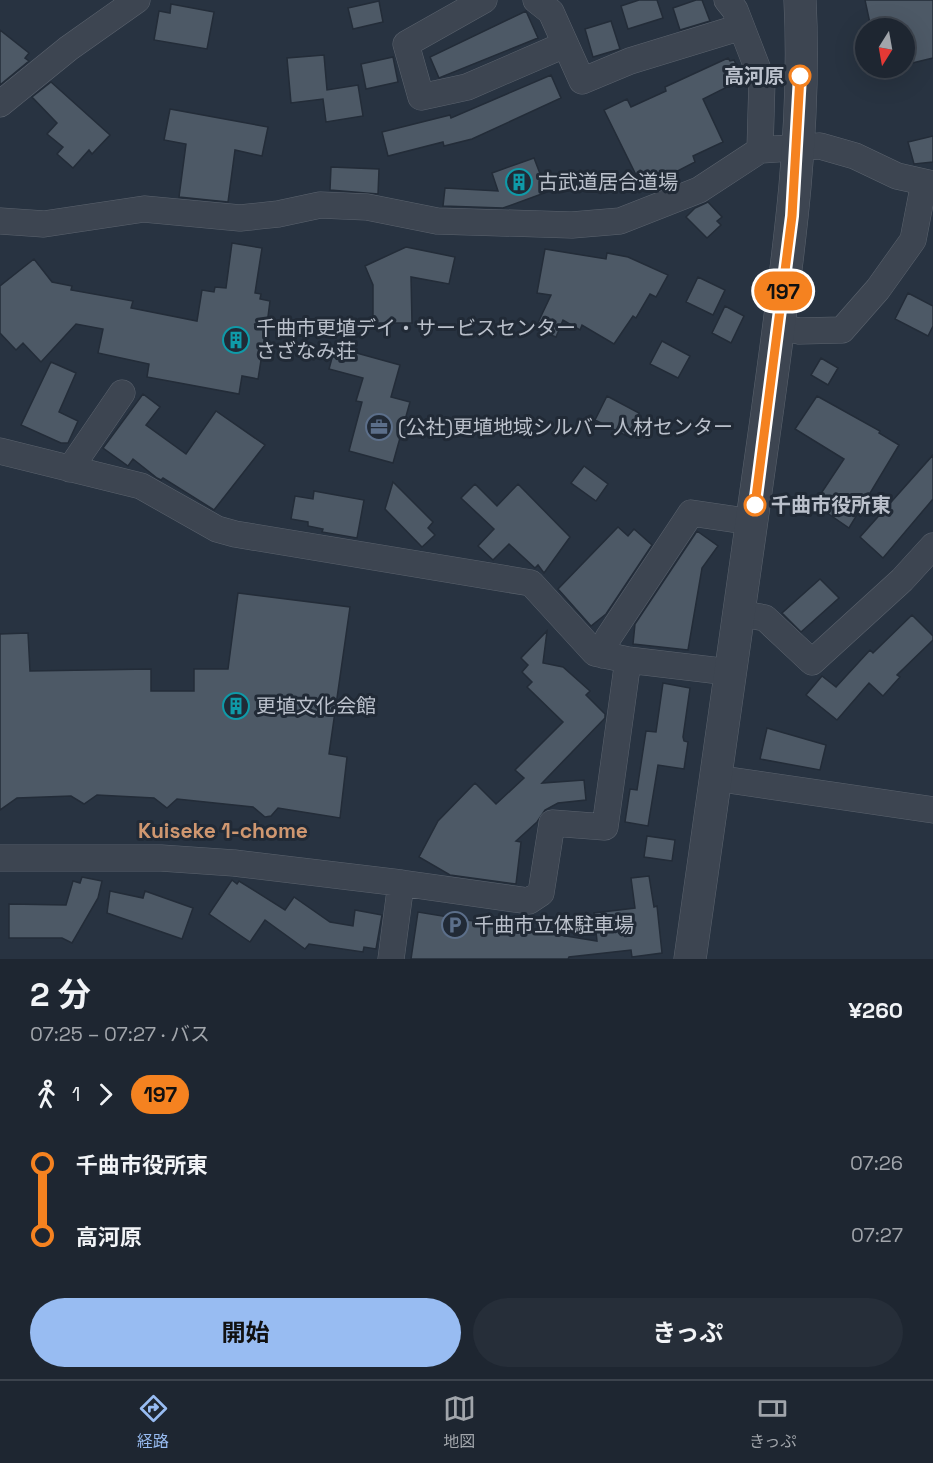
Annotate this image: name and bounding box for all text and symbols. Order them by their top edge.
north arrow [855,18,915,78]
map controls [855,18,915,78]
place label: 高河原 [724,63,784,89]
marker: 高河原 [789,65,811,87]
building icon: 古武道居合道場 [504,167,534,197]
place label: 古武道居合道場 [538,169,678,195]
line badge: 197 [748,272,818,310]
text: 197 [766,278,800,305]
place label: 千曲市更埴デイ・サービスセンター さざなみ荘 [256,315,576,364]
building icon: 千曲市更埴デイ・サービスセンター さざなみ荘 [221,325,251,355]
office icon: (公社)更埴地域シルバー人材センター [364,412,394,442]
place label: (公社)更埴地域シルバー人材センター [398,414,733,440]
place label: 千曲市役所東 [771,492,891,518]
marker: 千曲市役所東 [744,494,766,516]
building icon: 更埴文化会館 [221,691,251,721]
place label: 更埴文化会館 [256,693,376,719]
district label: Kuiseke 1-chome [138,817,308,844]
parking icon: 千曲市立体駐車場 [440,910,470,940]
place label: 千曲市立体駐車場 [474,912,634,938]
text: 2 分 [30,974,91,1016]
text: ¥260 [848,996,903,1024]
text: 07:25 – 07:27 · バス [30,1021,210,1047]
icon: walk [30,1078,63,1111]
icon: forward [89,1078,122,1111]
text: 1 [72,1081,80,1107]
text: 197 [143,1081,177,1108]
text: 07:26 [850,1150,903,1176]
text: 千曲市役所東 [76,1151,208,1179]
text: 07:27 [851,1222,903,1248]
text: 高河原 [76,1223,142,1251]
button: 開始 [30,1298,461,1367]
button: きっぷ [473,1298,903,1367]
tab: 経路 [137,1392,170,1452]
tab: 地図 [443,1392,476,1452]
tab: きっぷ [749,1392,796,1452]

